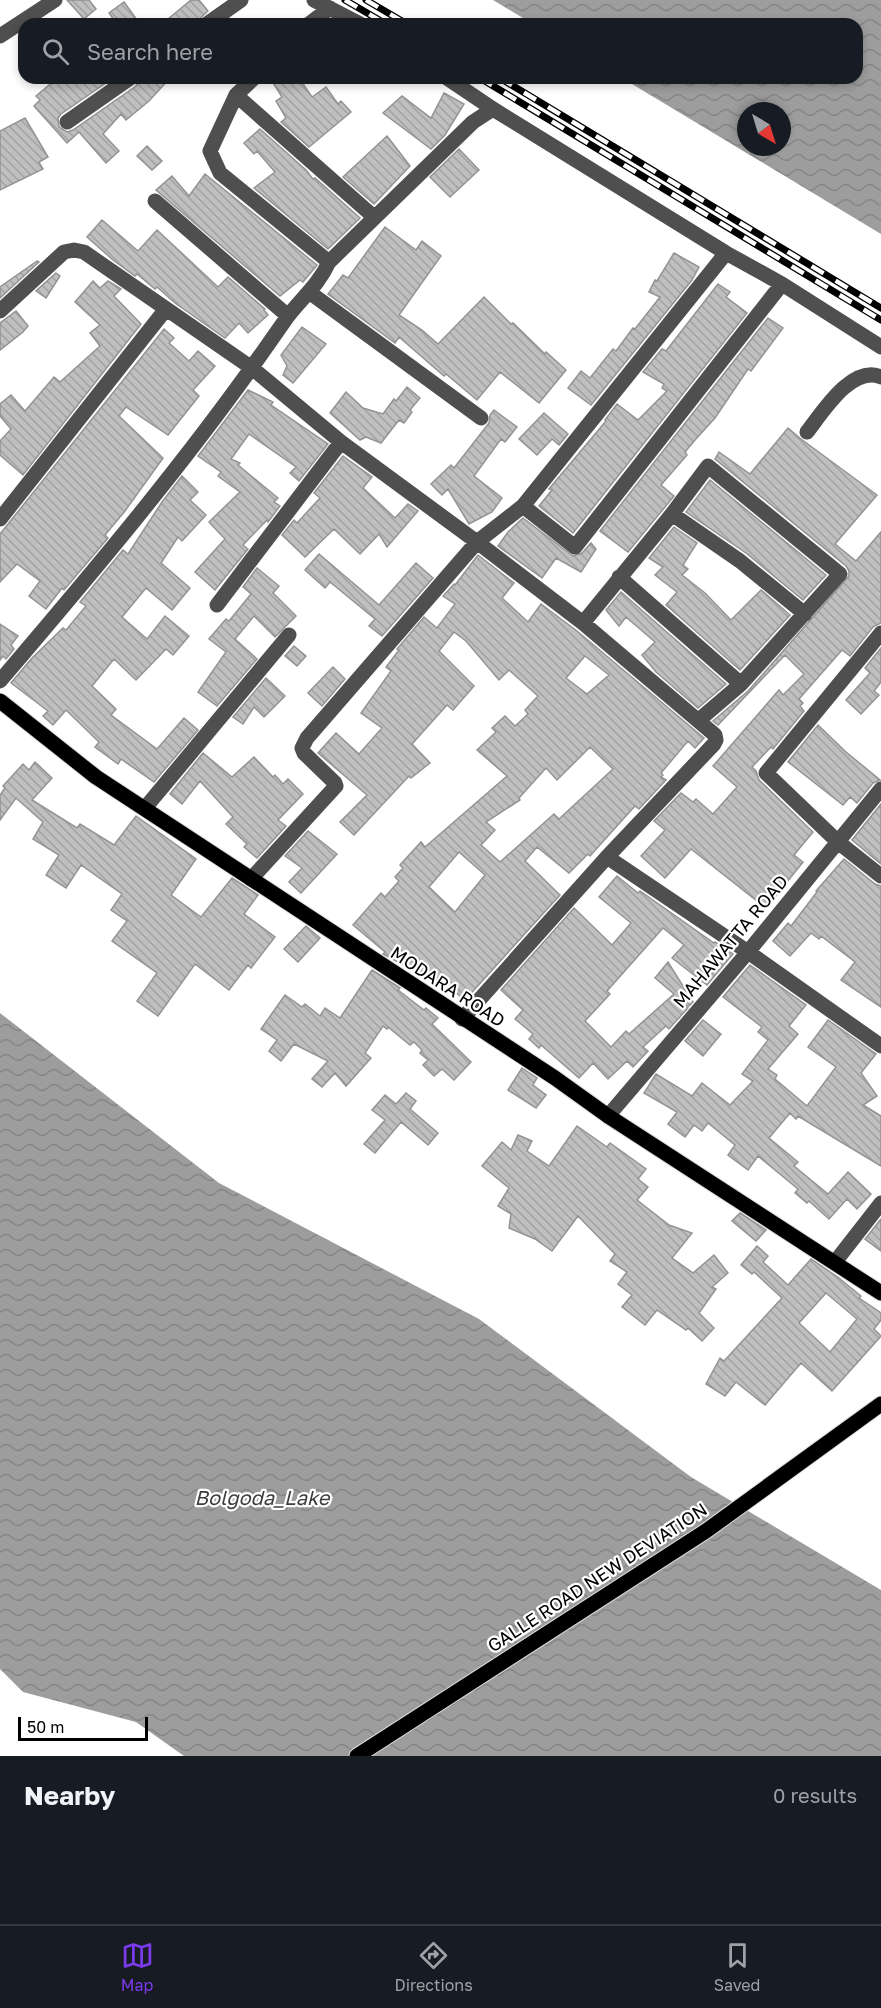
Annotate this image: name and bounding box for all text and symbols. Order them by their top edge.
search box [18,18,863,84]
icon: search [39,35,72,68]
text: Search here [87,38,213,65]
north arrow [737,102,791,156]
street label: MAHAWATTA ROAD [668,870,792,1012]
street label: MODARA ROAD [387,941,509,1031]
water label: Bolgoda_Lake [195,1485,331,1510]
street label: GALLE ROAD NEW DEVIATION [483,1498,711,1656]
scale bar [18,1714,148,1742]
text: 50 m [27,1717,64,1737]
text: Nearby [24,1780,115,1811]
text: 0 results [773,1783,857,1807]
tab: Map [121,1939,154,1995]
tab: Directions [395,1939,473,1995]
tab: Saved [714,1939,760,1995]

